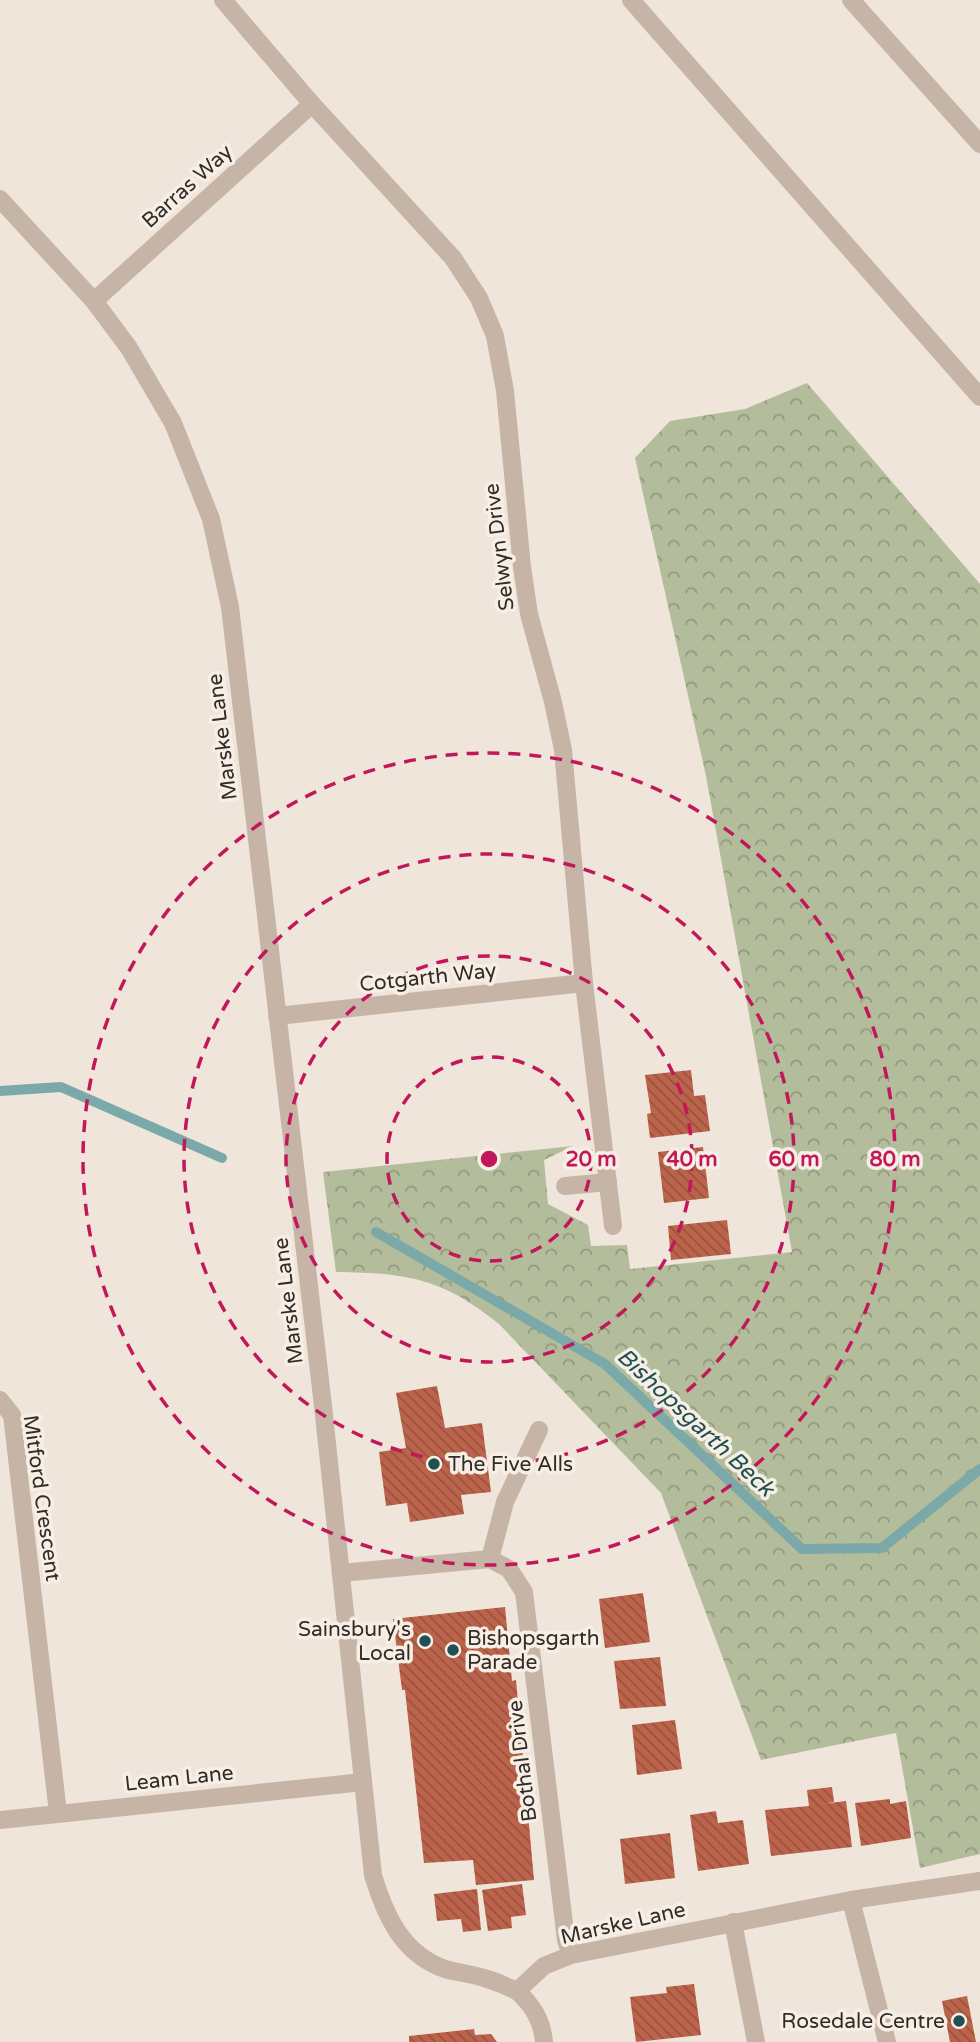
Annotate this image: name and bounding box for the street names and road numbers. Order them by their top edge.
street label: Barras Way [137,139,238,233]
street label: Selwyn Drive [479,482,520,612]
street label: Marske Lane [202,672,243,802]
street label: Cotgarth Way [358,958,498,997]
street label: Marske Lane [268,1236,309,1366]
street label: Mitford Crescent [17,1413,66,1583]
street label: Bothal Drive [503,1699,542,1823]
street label: Leam Lane [123,1760,235,1797]
street label: Marske Lane [558,1897,688,1950]

